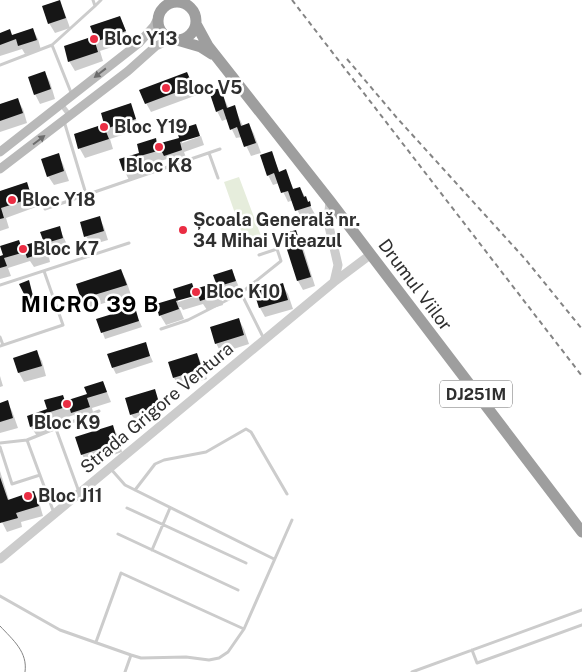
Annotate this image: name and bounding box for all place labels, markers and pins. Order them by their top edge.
place label: Bloc Y13 [104,28,178,49]
marker: Bloc Y13 [88,33,100,45]
place label: Bloc V5 [176,77,242,98]
marker: Bloc V5 [160,82,172,94]
place label: Bloc Y19 [114,116,188,137]
marker: Bloc Y19 [98,121,110,133]
marker: Bloc K8 [153,141,165,153]
place label: Bloc K8 [126,155,192,176]
place label: Bloc Y18 [22,189,96,210]
marker: Bloc Y18 [6,194,18,206]
place label: Școala Generală nr. 34 Mihai Viteazul [193,209,360,251]
marker: Școala Generală nr. 34 Mihai Viteazul [177,224,189,236]
place label: Bloc K7 [33,238,99,259]
marker: Bloc K7 [17,243,29,255]
place label: Bloc K10 [206,281,280,302]
marker: Bloc K10 [190,286,202,298]
marker: Bloc K9 [61,398,73,410]
place label: Bloc K9 [34,412,100,433]
place label: Bloc J11 [38,485,103,506]
marker: Bloc J11 [22,490,34,502]

